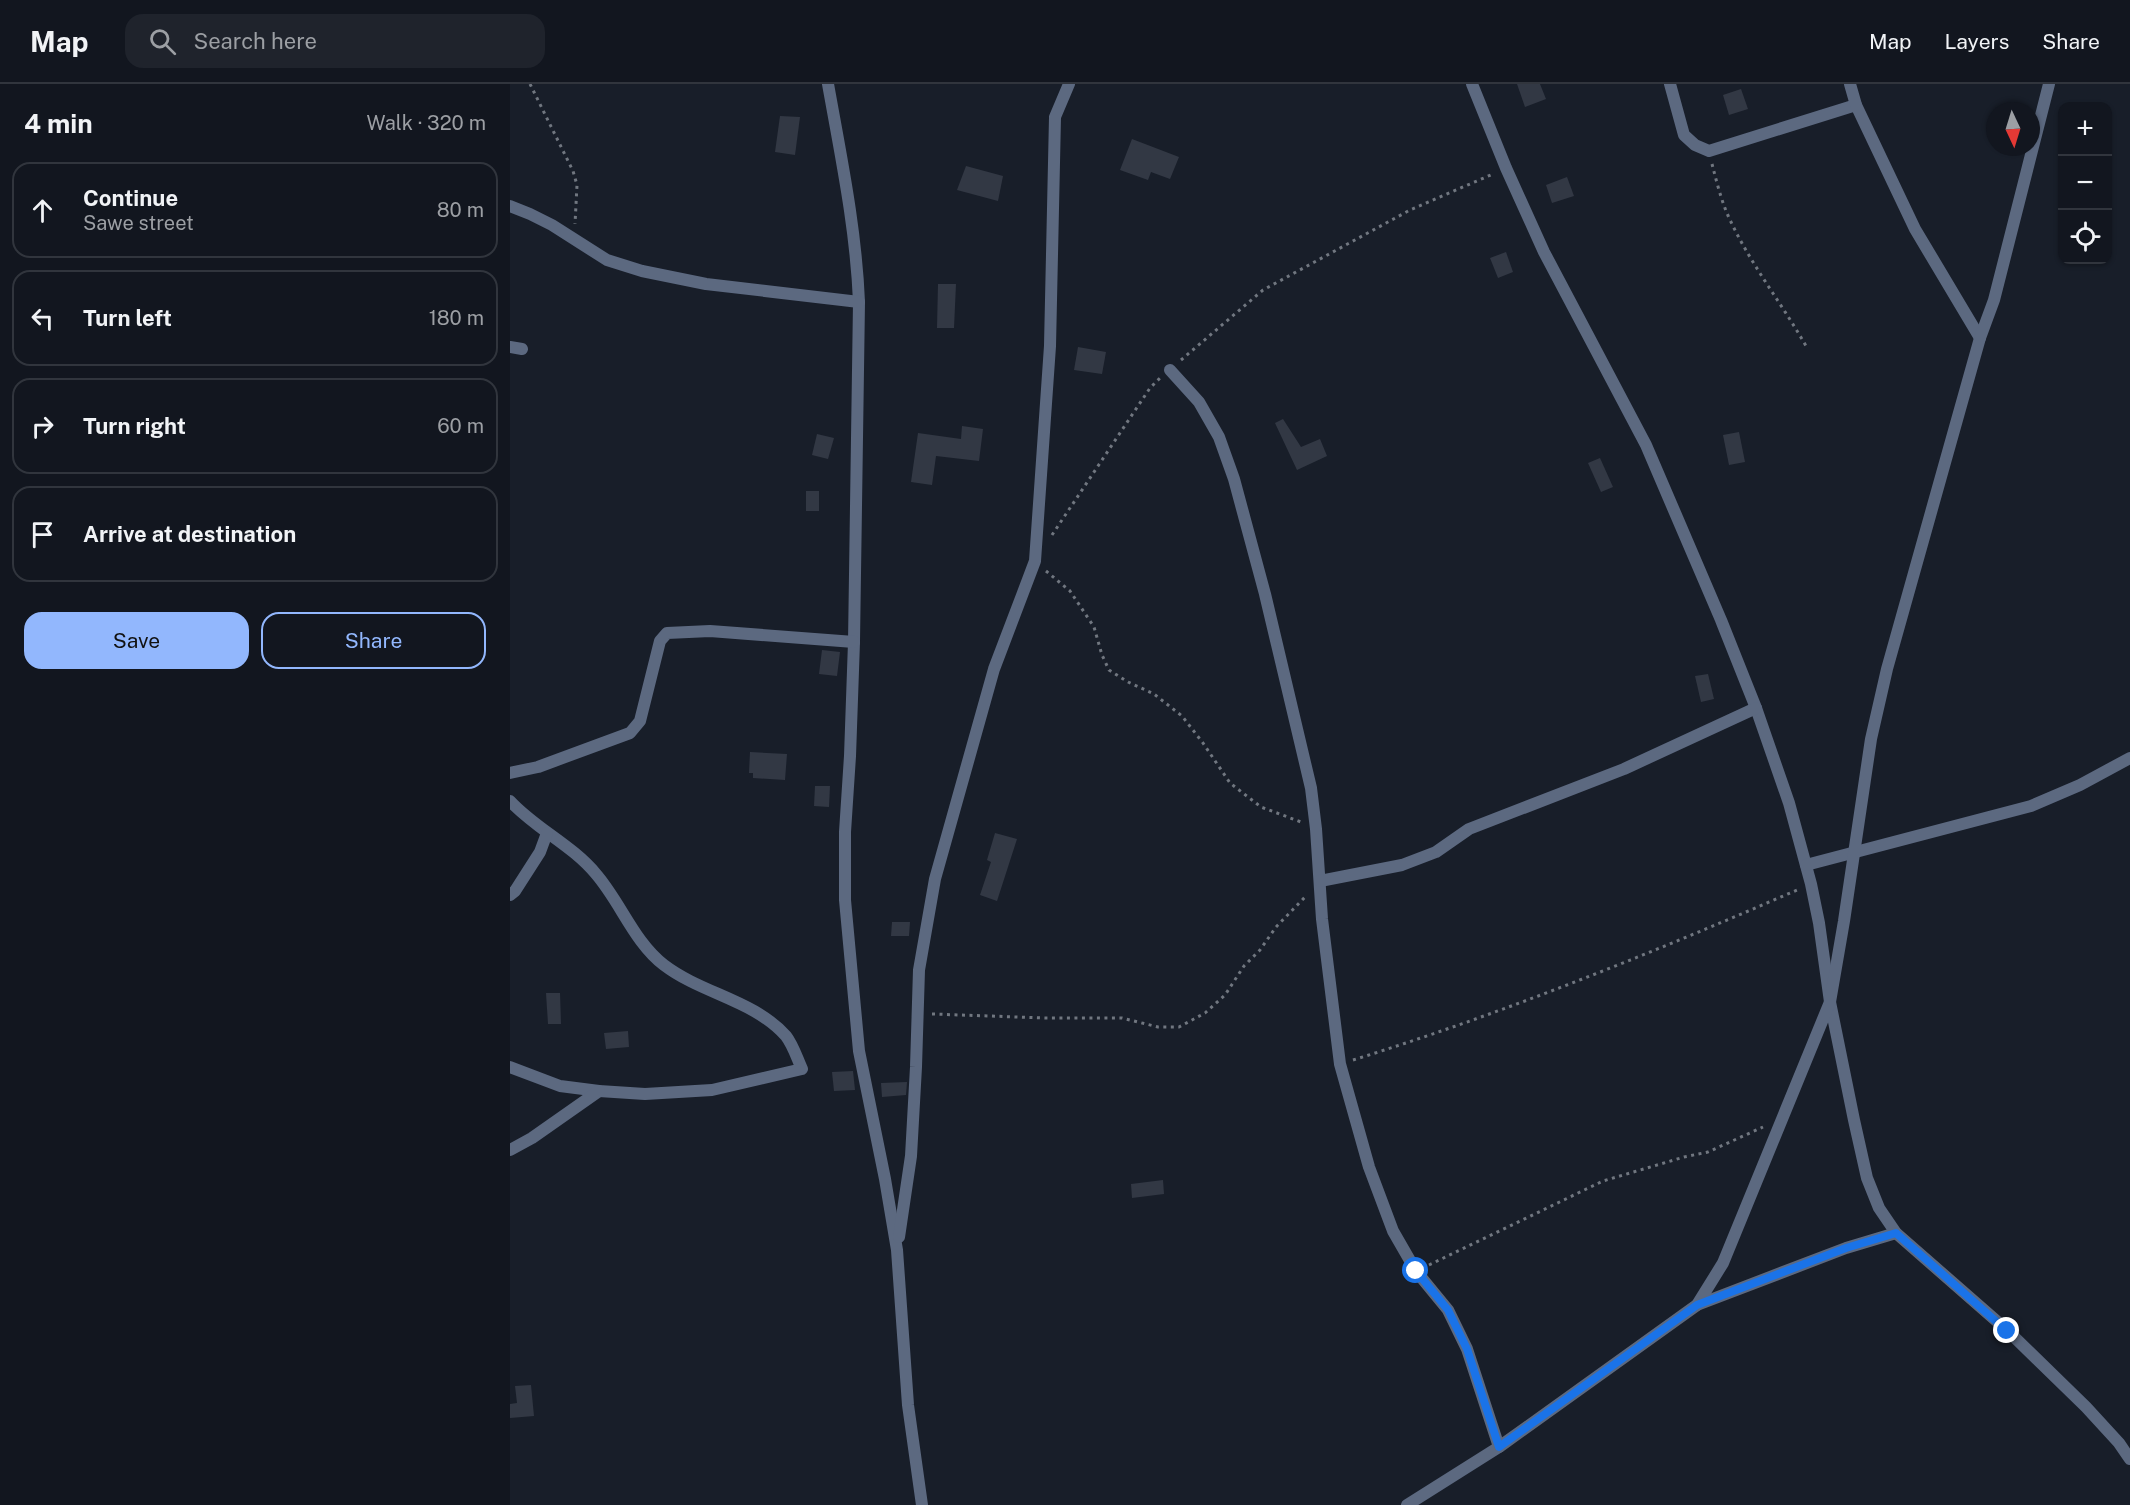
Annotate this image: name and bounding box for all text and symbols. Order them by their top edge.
search box [125,14,545,68]
text: Map [30,25,89,58]
icon: search [146,25,179,58]
text: Search here [194,28,317,54]
text: Map [1869,29,1912,54]
text: Layers [1945,29,2009,54]
text: Share [2042,29,2100,54]
north arrow [1986,102,2040,156]
map controls [2058,102,2112,264]
button: + [2058,102,2112,156]
text: 4 min [24,108,93,139]
text: Walk · 320 m [366,111,486,135]
button: − [2058,156,2112,210]
text: Continue [83,185,178,211]
icon: ahead [26,194,59,227]
text: 80 m [437,198,484,222]
button: locate [2058,210,2112,264]
text: Sawe street [83,211,194,235]
icon: left [26,302,59,335]
text: Turn left [83,305,172,331]
text: 180 m [429,306,484,330]
icon: right [26,410,59,443]
text: Turn right [83,413,186,439]
text: 60 m [437,414,484,438]
icon: arrive [26,518,59,551]
text: Arrive at destination [83,521,296,547]
button: Save [24,612,249,669]
button: Share [261,612,486,669]
route start [1402,1257,1428,1283]
route end [1993,1317,2019,1343]

